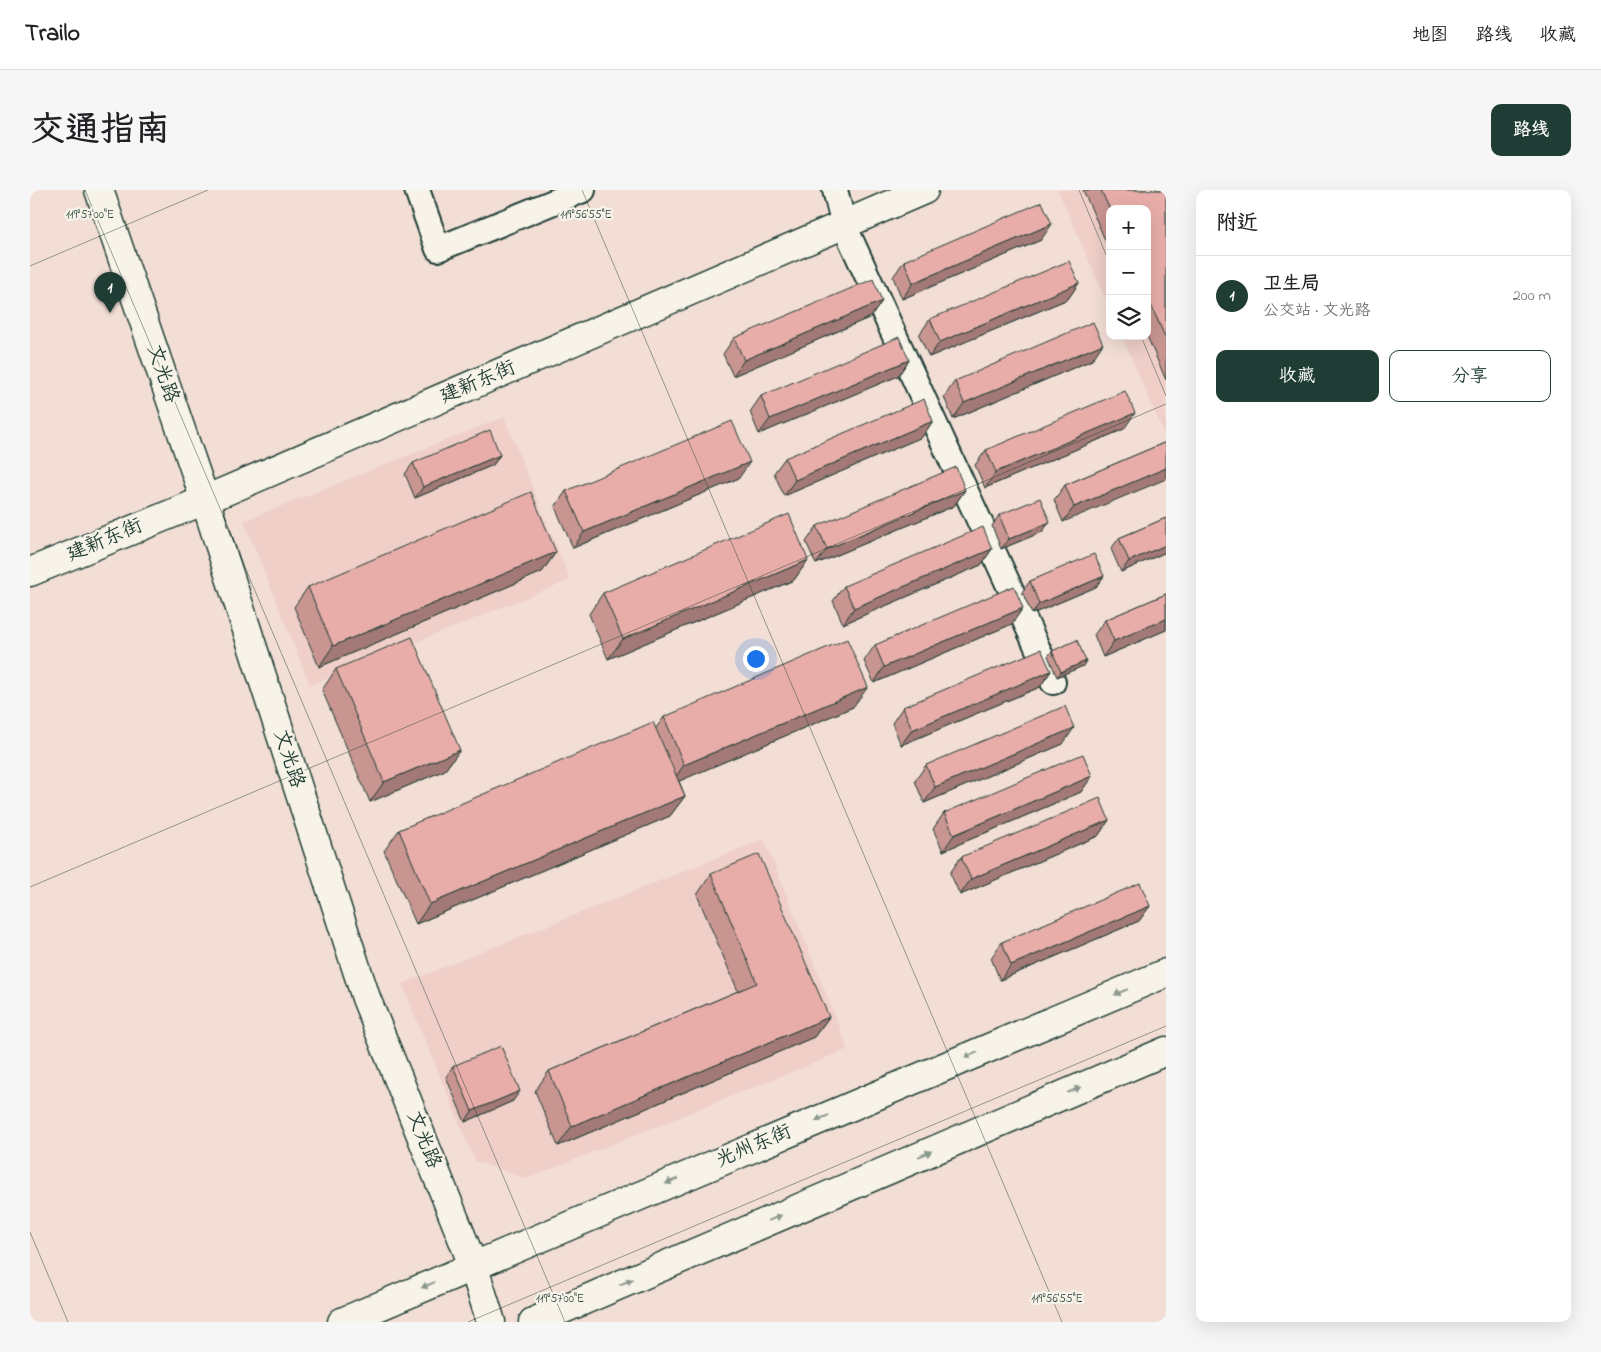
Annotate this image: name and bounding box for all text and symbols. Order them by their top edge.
text: Trailo [25,17,80,52]
text: 地图 [1412,23,1448,49]
text: 路线 [1476,23,1512,49]
text: 收藏 [1540,23,1576,49]
button: 路线 [1491,104,1571,156]
text: 交通指南 [30,106,170,157]
map controls [1106,205,1151,340]
button: + [1106,205,1151,250]
text: 119°57'00"E [66,206,114,224]
text: 119°56'55"E [560,206,612,224]
text: 附近 [1216,209,1258,239]
button: − [1106,250,1151,295]
text: 卫生局 [1263,271,1320,298]
pin: 1 [94,272,126,313]
text: 1 [1229,284,1235,308]
text: 200 m [1513,284,1551,308]
button: layers [1106,295,1151,340]
text: 公交站 · 文光路 [1263,299,1370,323]
street label: 文光路 [139,341,186,408]
button: 收藏 [1216,350,1379,402]
button: 分享 [1389,350,1551,402]
street label: 建新东街 [436,354,520,412]
street label: 建新东街 [63,512,147,570]
your location [743,646,769,672]
street label: 文光路 [265,726,311,793]
one-way arrow [1114,989,1128,997]
one-way arrow [964,1052,978,1060]
one-way arrow [1067,1086,1081,1094]
street label: 文光路 [398,1107,448,1174]
one-way arrow [815,1115,829,1123]
street label: 光州东街 [712,1118,796,1176]
one-way arrow [918,1150,932,1158]
one-way arrow [665,1178,679,1186]
one-way arrow [768,1214,782,1222]
one-way arrow [619,1278,633,1286]
one-way arrow [421,1281,435,1289]
text: 119°57'00"E [536,1290,584,1308]
text: 119°56'55"E [1031,1290,1083,1308]

